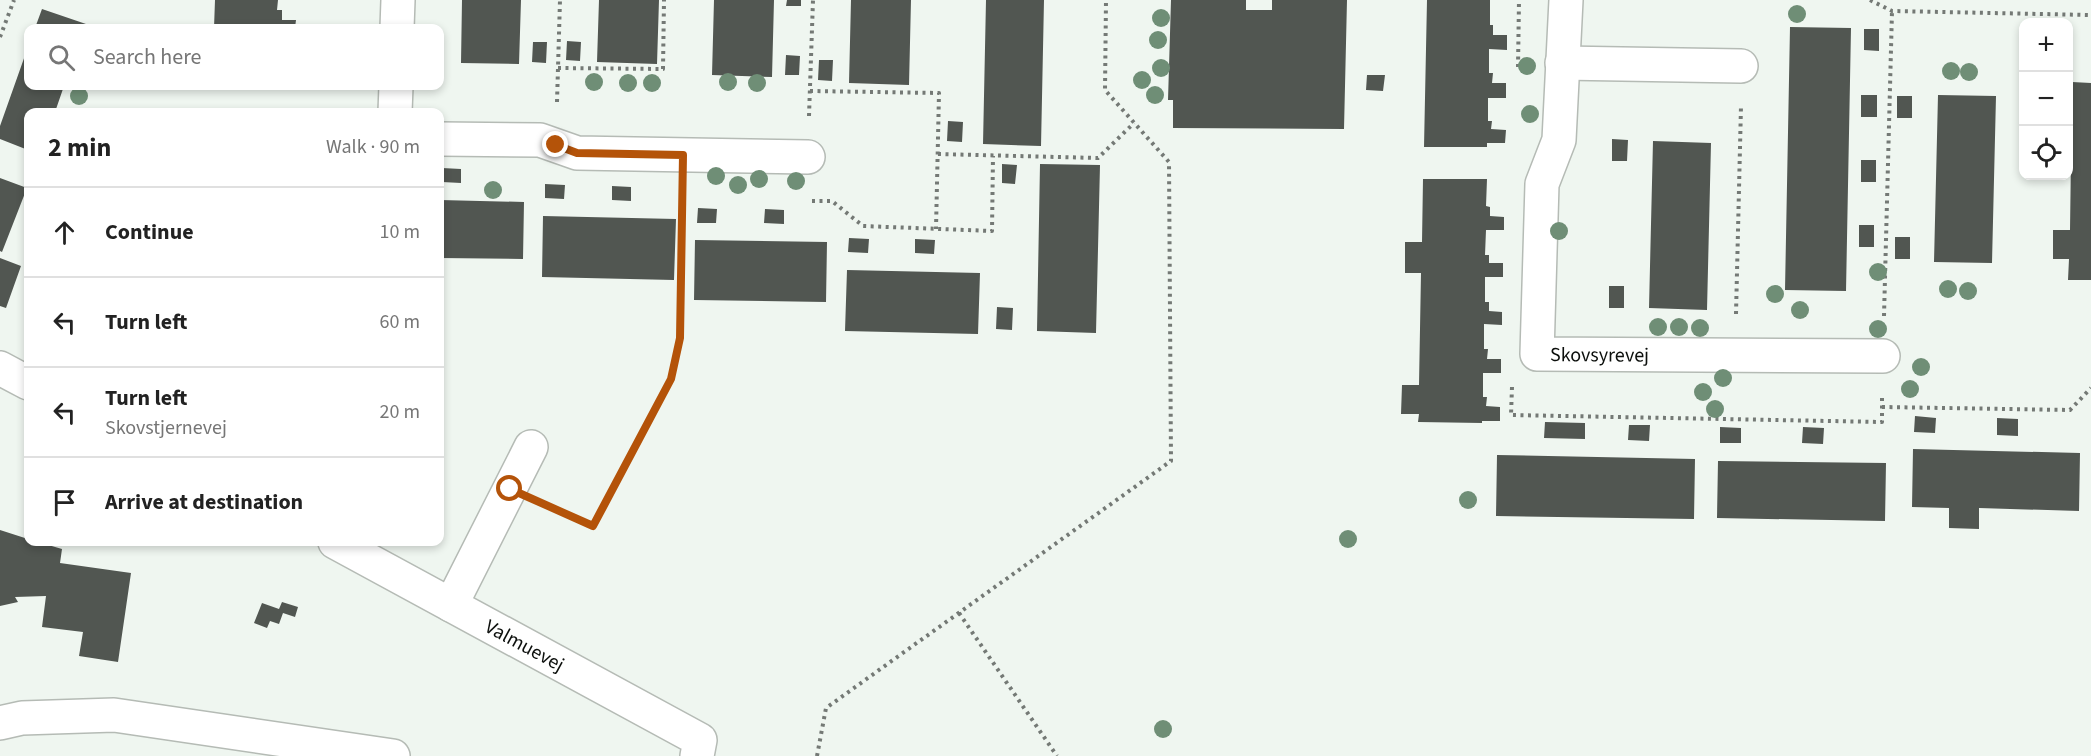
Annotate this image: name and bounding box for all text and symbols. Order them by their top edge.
map controls [2019,18,2073,180]
button: + [2019,18,2073,72]
search box [24,24,444,90]
icon: search [45,41,78,74]
text: Search here [93,41,201,73]
button: − [2019,72,2073,126]
button: locate [2019,126,2073,180]
text: 2 min [48,129,111,166]
route end [542,131,568,157]
text: Walk · 90 m [326,133,420,161]
icon: ahead [48,216,81,249]
text: Continue [105,216,194,248]
text: 10 m [380,218,420,246]
icon: left [48,306,81,339]
text: Turn left [105,306,187,338]
text: 60 m [380,308,420,336]
street label: Skovsyrevej [1550,341,1649,370]
text: Turn left [105,382,187,414]
icon: left [48,396,81,429]
text: 20 m [380,398,420,426]
text: Skovstjernevej [105,414,227,442]
route start [496,475,522,501]
icon: arrive [48,486,81,519]
text: Arrive at destination [105,486,303,518]
street label: Valmuevej [480,613,569,679]

